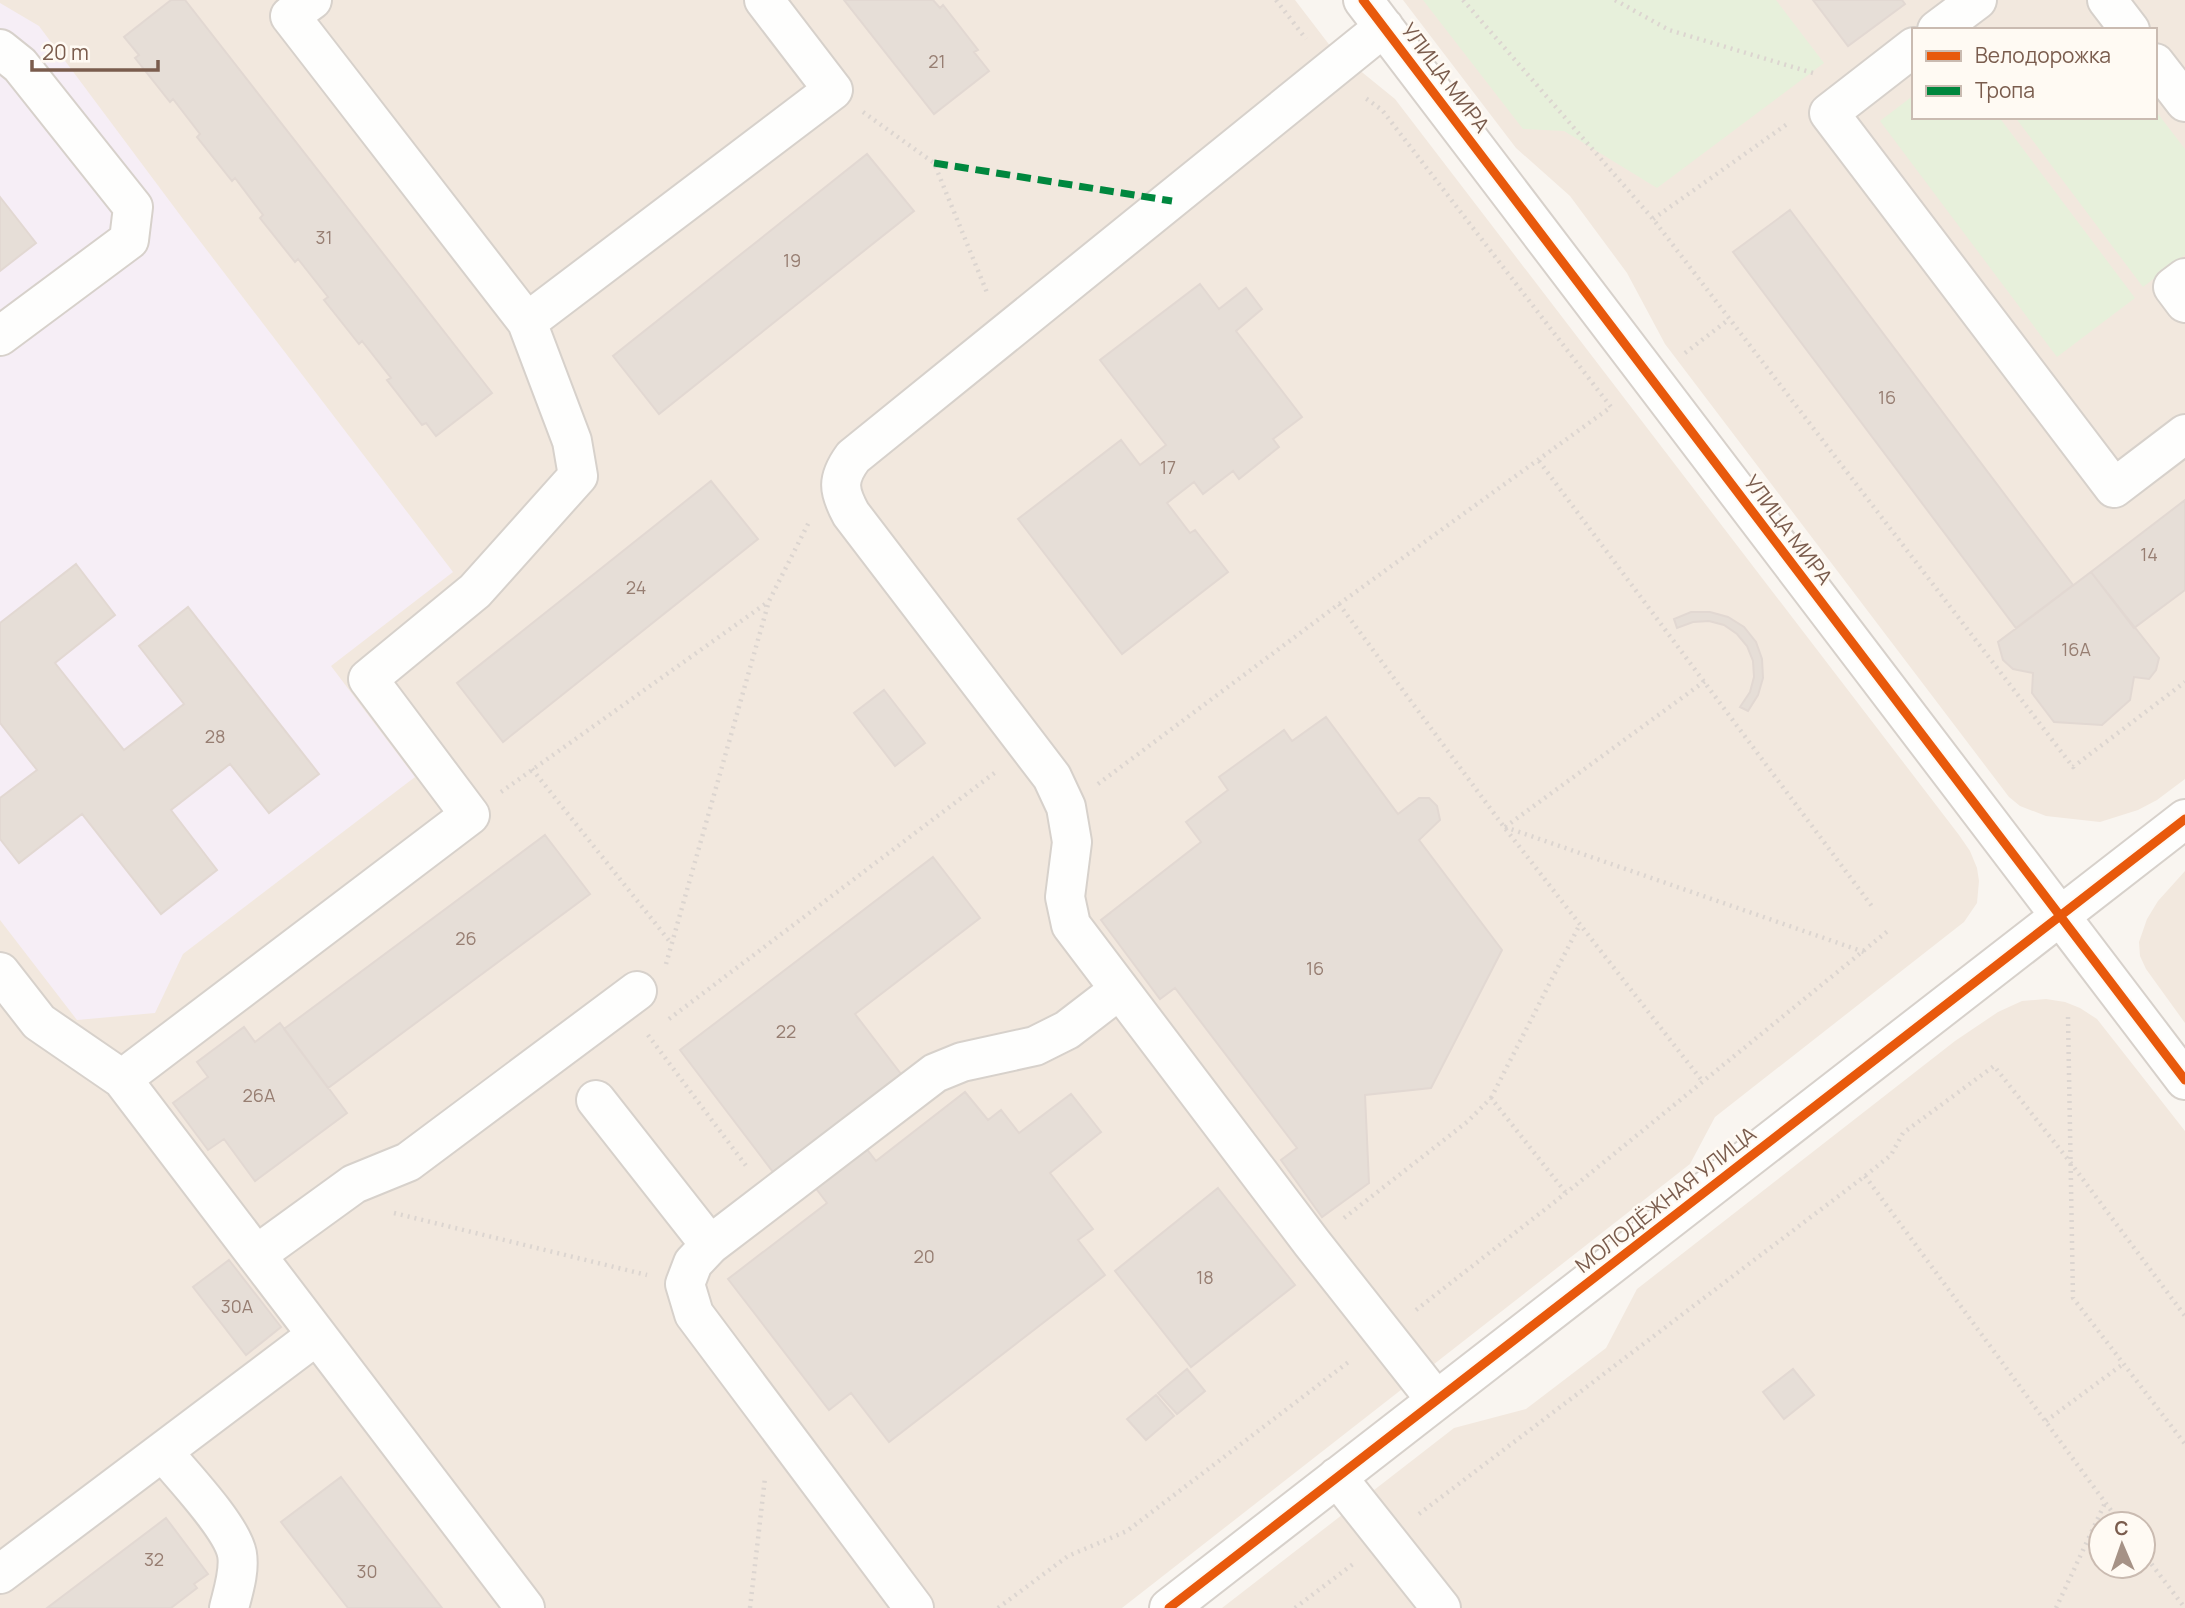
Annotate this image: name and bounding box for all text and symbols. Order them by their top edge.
street label: УЛИЦА МИРА [1395,17,1496,138]
scale bar [32,28,158,72]
legend [1912,28,2157,119]
text: 20 m [42,38,89,66]
text: Велодорожка [1975,41,2111,69]
house number: 21 [928,49,946,73]
text: Тропа [1975,76,2035,104]
house number: 31 [316,225,332,249]
house number: 19 [783,248,801,272]
house number: 16 [1878,385,1896,409]
house number: 17 [1160,455,1176,479]
street label: УЛИЦА МИРА [1738,469,1839,590]
house number: 14 [2140,542,2158,566]
house number: 24 [626,575,646,599]
house number: 16А [2061,637,2091,661]
house number: 28 [205,724,225,748]
house number: 26 [455,926,477,950]
house number: 16 [1306,956,1324,980]
house number: 22 [776,1019,796,1043]
house number: 26А [243,1083,276,1107]
street label: МОЛОДЁЖНАЯ УЛИЦА [1569,1120,1762,1279]
house number: 20 [913,1244,935,1268]
house number: 18 [1196,1265,1214,1289]
house number: 30А [221,1294,254,1318]
north arrow [2087,1510,2157,1580]
text: С [2114,1515,2129,1541]
house number: 32 [144,1547,164,1571]
house number: 30 [357,1559,377,1583]

